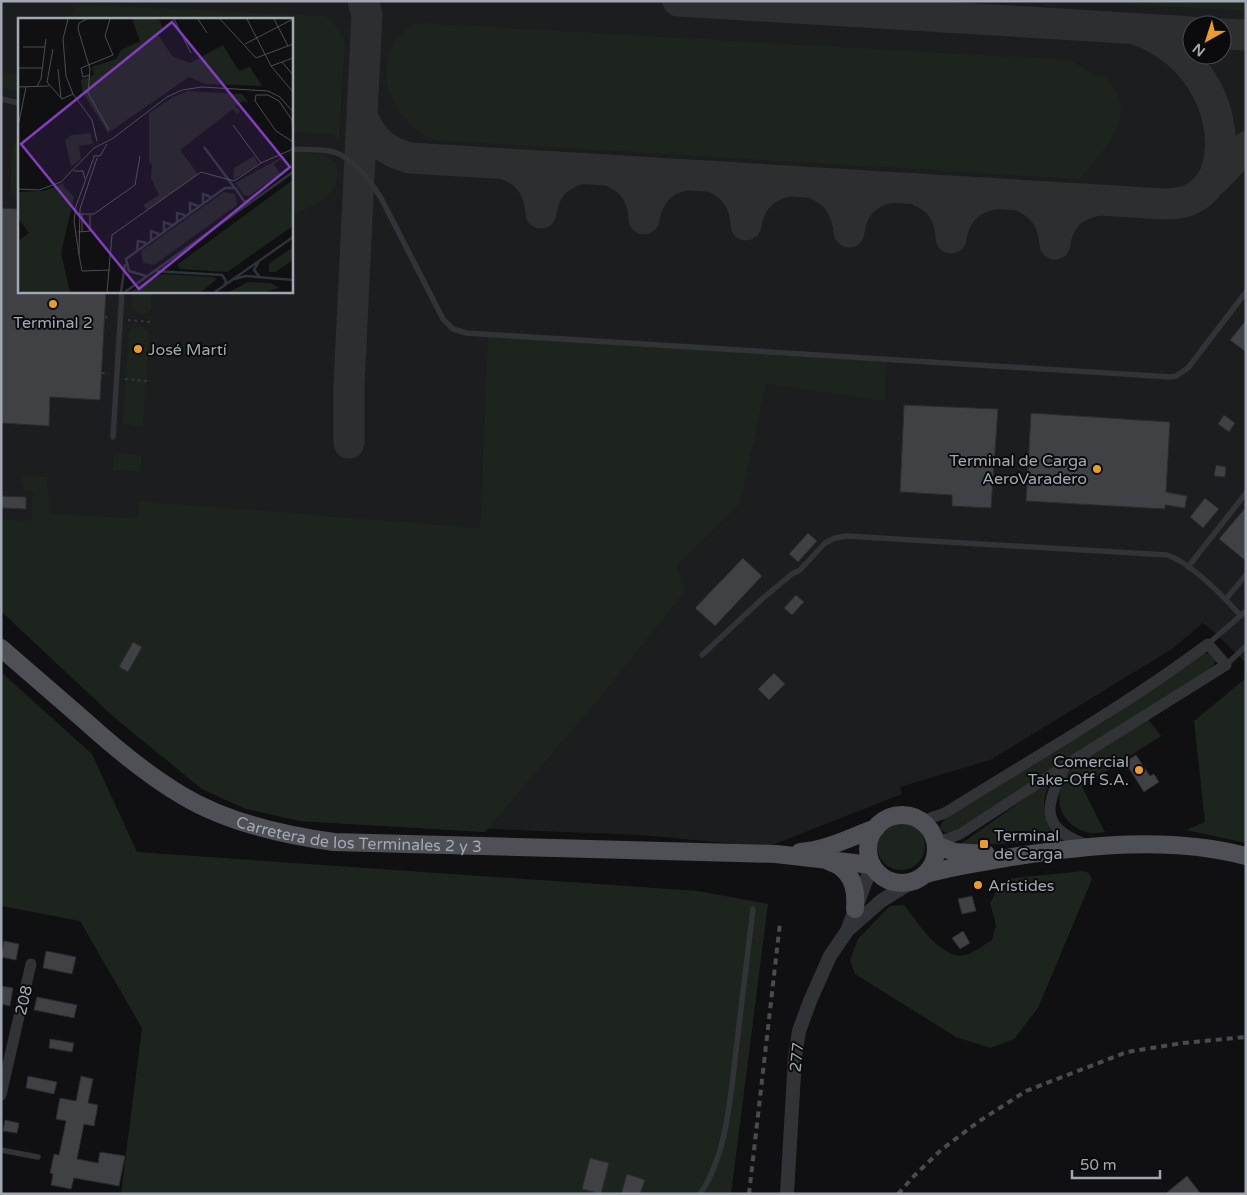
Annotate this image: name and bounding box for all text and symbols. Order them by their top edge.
north arrow [1182,15,1232,65]
inset map [18,18,292,292]
text: N [1189,40,1209,60]
marker: Terminal 2 [47,298,59,310]
place label: Terminal 2 [13,313,93,333]
place label: José Martí [148,340,227,360]
marker: José Martí [132,343,144,355]
place label: Terminal de Carga AeroVaradero [949,451,1087,489]
marker: Terminal de Carga AeroVaradero [1091,463,1103,475]
place label: Comercial Take-Off S.A. [1028,752,1129,790]
marker: Comercial Take-Off S.A. [1133,764,1145,776]
street label: Carretera de los Terminales 2 y 3 [233,812,482,857]
place label: Terminal de Carga [994,826,1062,864]
marker: Terminal de Carga [978,838,990,850]
place label: Arístides [988,876,1055,896]
marker: Arístides [972,879,984,891]
street label: 208 [11,983,37,1017]
street label: 277 [785,1041,809,1073]
scale bar [1072,1148,1160,1180]
text: 50 m [1080,1156,1117,1174]

